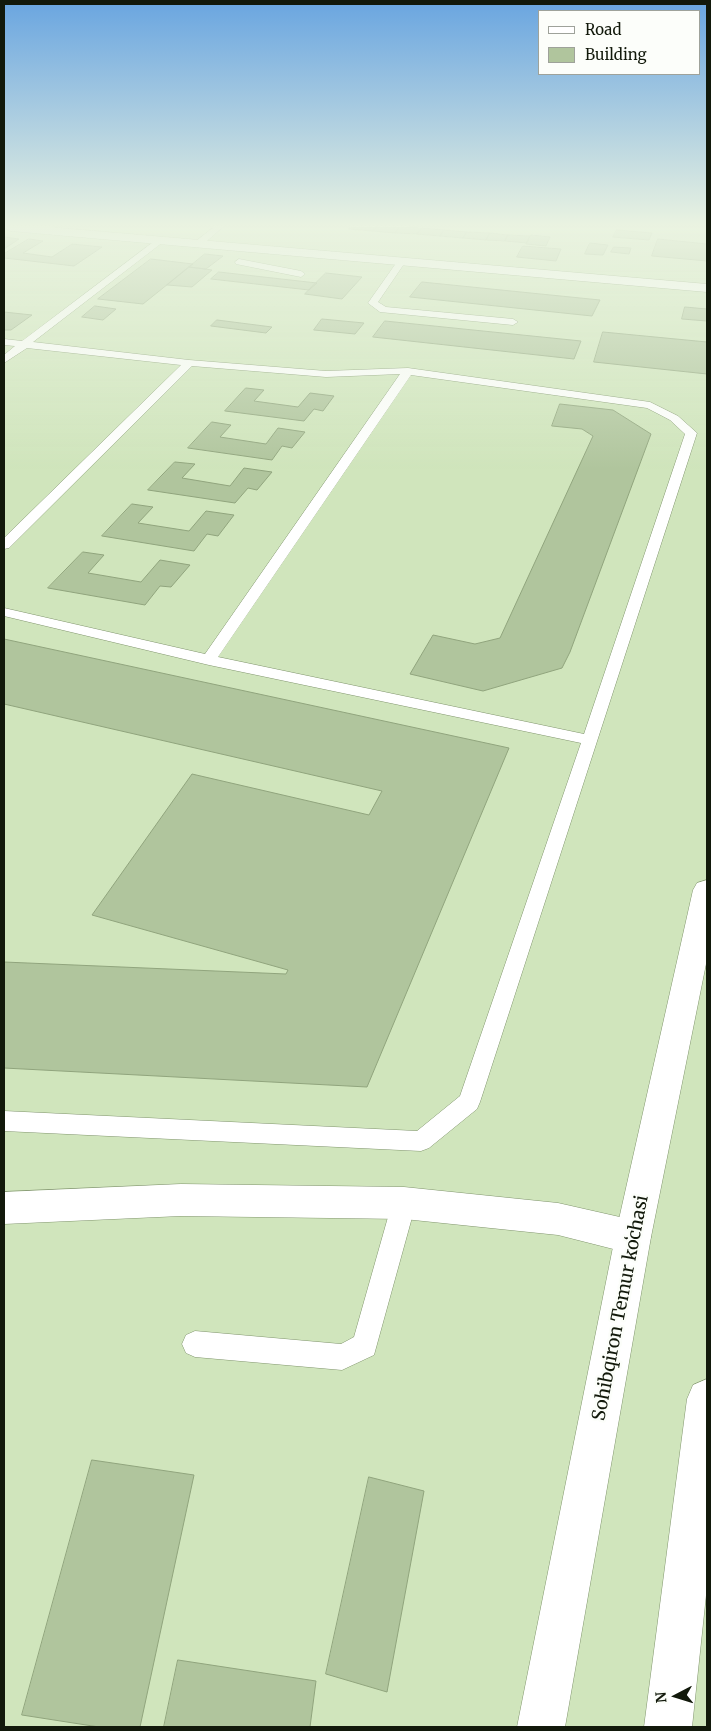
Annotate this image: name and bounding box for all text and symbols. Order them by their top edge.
legend [538,10,701,75]
text: Road [585,20,621,39]
text: Building [585,45,647,64]
street label: Sohibqiron Temur koʻchasi [589,1193,653,1423]
north arrow [651,1671,701,1721]
text: N [652,1691,671,1704]

